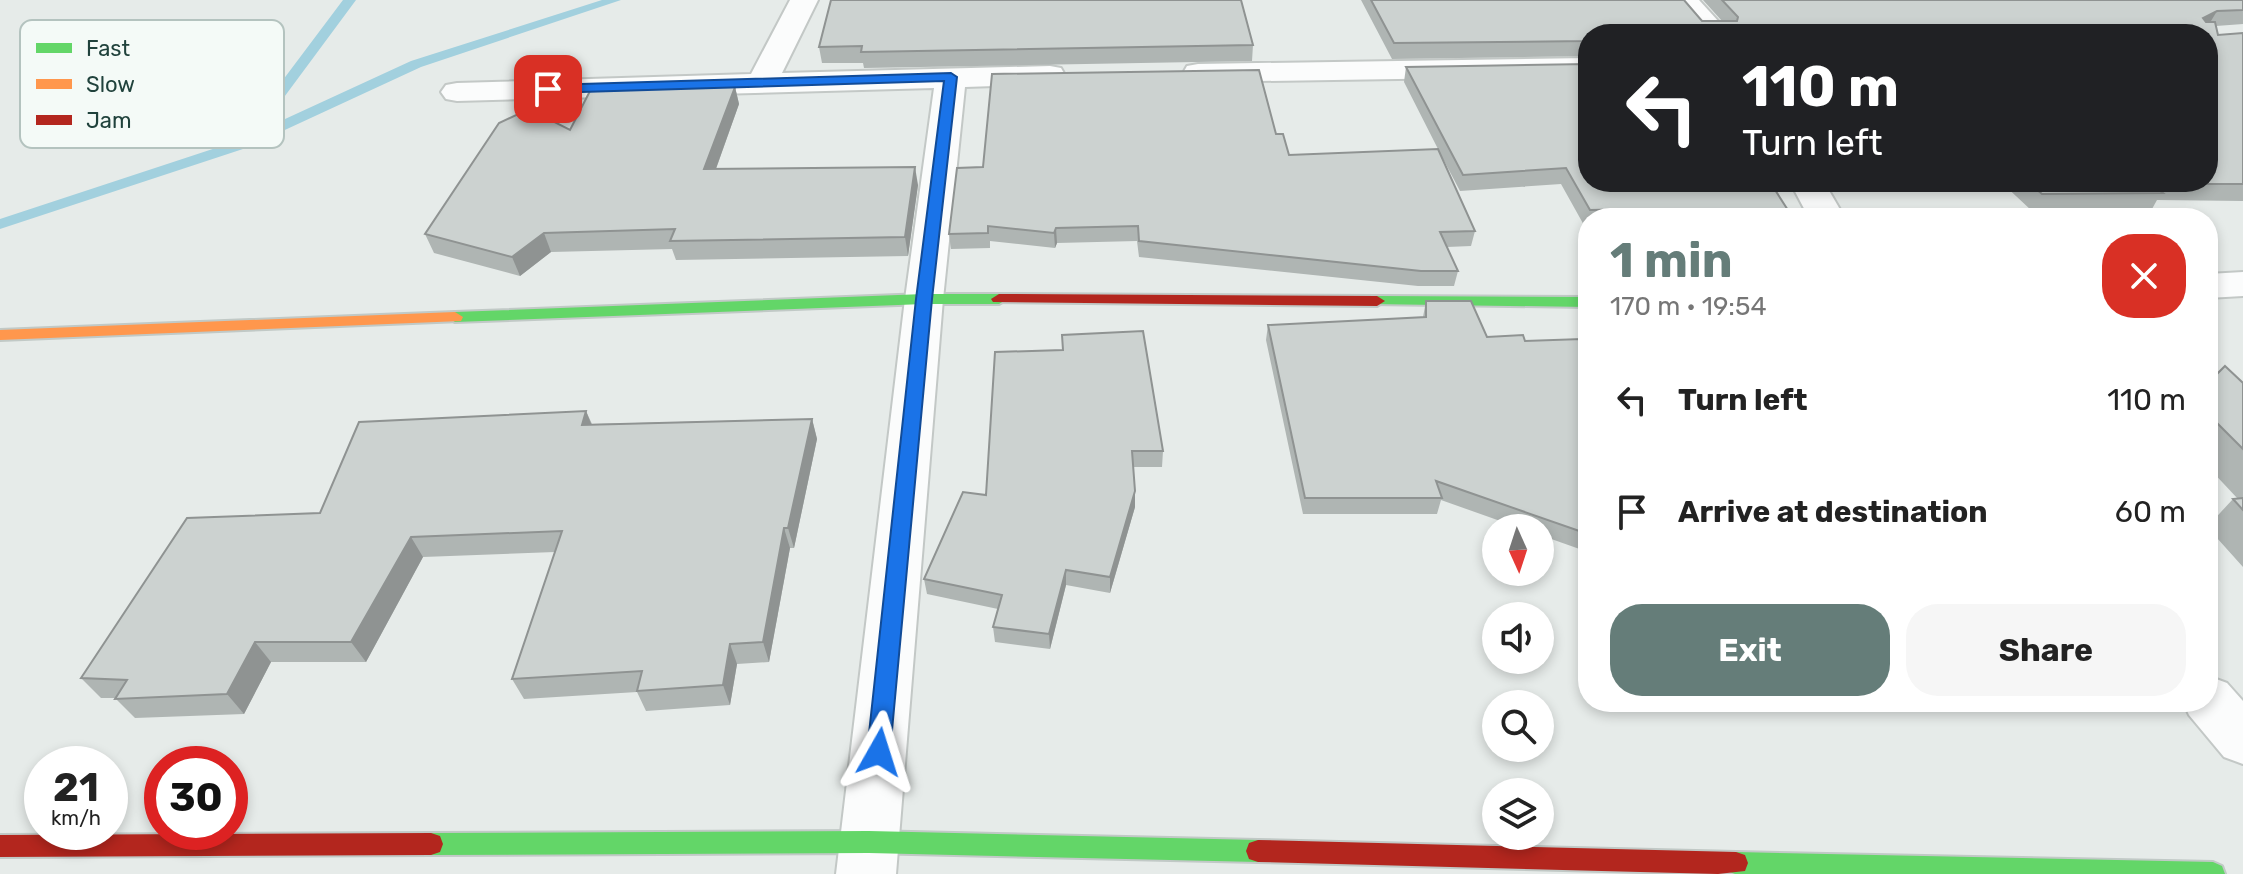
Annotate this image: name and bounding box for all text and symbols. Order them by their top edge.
legend [20,20,284,148]
text: Fast [86,35,131,62]
text: 110 m [1742,54,1899,120]
pin [514,55,582,123]
icon: left [1610,56,1714,160]
icon: arrive [526,67,570,111]
text: Slow [86,71,135,98]
text: Jam [86,107,132,134]
text: Turn left [1742,121,1883,164]
text: 1 min [1610,232,1733,289]
button: close [2102,234,2186,318]
text: 170 m · 19:54 [1610,291,1767,322]
icon: left [1610,378,1654,422]
text: Turn left [1678,382,1808,418]
text: 110 m [2107,382,2186,418]
icon: arrive [1610,490,1654,534]
text: Arrive at destination [1678,494,1988,530]
text: 60 m [2115,494,2186,530]
north arrow [1482,514,1554,586]
map controls [1482,514,1554,850]
button: sound [1482,602,1554,674]
button: Exit [1610,604,1890,696]
button: Share [1906,604,2186,696]
button: search [1482,690,1554,762]
position arrow [837,710,921,794]
speed limit sign: 30 [144,746,248,850]
text: 21 [53,764,99,811]
button: layers [1482,778,1554,850]
text: km/h [51,806,101,830]

